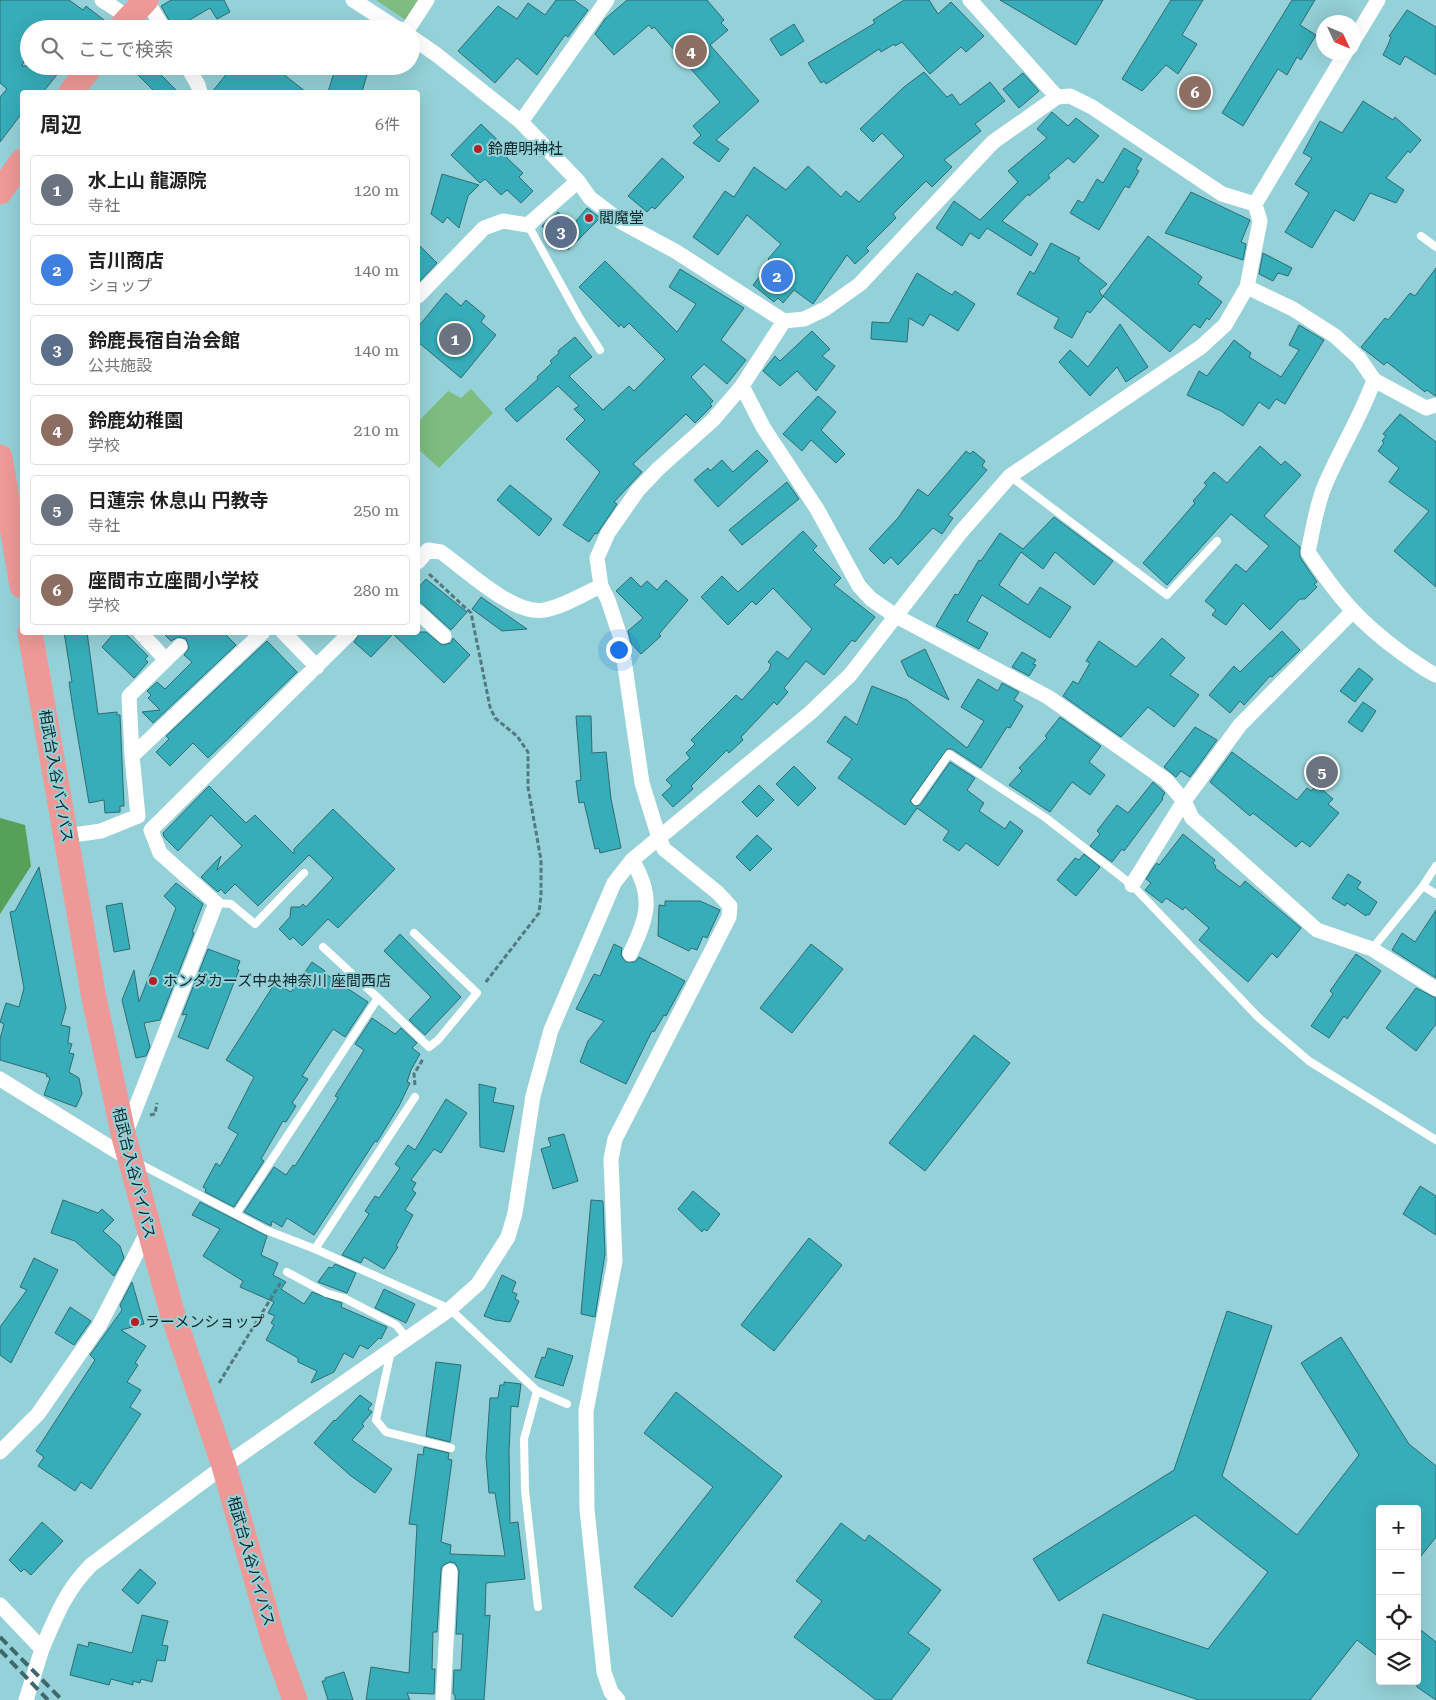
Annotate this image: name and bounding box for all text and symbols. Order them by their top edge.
north arrow [1316,15,1361,60]
search box [20,20,420,75]
pin: 4 [675,32,707,70]
icon: search [38,34,66,62]
text: ここで検索 [78,38,173,61]
pin: 6 [1179,73,1211,111]
text: 周辺 [40,113,82,137]
text: 6件 [375,115,400,134]
place label: 鈴鹿明神社 [488,140,563,158]
marker: 鈴鹿明神社 [472,143,484,155]
text: 水上山 龍源院 [88,169,207,192]
text: 1 [53,181,61,200]
text: 120 m [353,181,399,200]
text: 寺社 [88,196,120,215]
place label: 閻魔堂 [599,209,644,227]
marker: 閻魔堂 [583,212,595,224]
pin: 3 [545,213,577,251]
text: 吉川商店 [88,249,164,272]
pin: 2 [761,257,793,295]
text: 2 [53,261,61,280]
text: 140 m [353,261,399,280]
text: ショップ [88,276,152,295]
pin: 1 [439,320,471,358]
text: 鈴鹿長宿自治会館 [88,329,240,352]
text: 3 [53,341,61,360]
text: 140 m [353,341,399,360]
text: 公共施設 [88,356,152,375]
text: 鈴鹿幼稚園 [88,409,183,432]
text: 4 [53,421,61,440]
text: 210 m [353,421,399,440]
text: 学校 [88,436,120,455]
text: 日蓮宗 休息山 円教寺 [88,489,269,512]
text: 5 [53,501,61,520]
text: 250 m [353,501,399,520]
text: 寺社 [88,516,120,535]
text: 座間市立座間小学校 [88,569,259,592]
text: 6 [53,581,61,600]
text: 280 m [353,581,399,600]
text: 学校 [88,596,120,615]
your location [606,637,632,663]
street label: 相武台入谷バイパス [35,708,77,844]
pin: 5 [1306,753,1338,791]
place label: ホンダカーズ中央神奈川 座間西店 [163,972,391,990]
marker: ホンダカーズ中央神奈川 座間西店 [147,975,159,987]
street label: 相武台入谷バイパス [109,1105,159,1241]
place label: ラーメンショップ [145,1313,264,1331]
marker: ラーメンショップ [129,1316,141,1328]
street label: 相武台入谷バイパス [224,1494,278,1628]
map controls [1376,1505,1421,1685]
button: + [1376,1505,1421,1550]
button: − [1376,1550,1421,1595]
button: locate [1376,1595,1421,1640]
button: layers [1376,1640,1421,1685]

